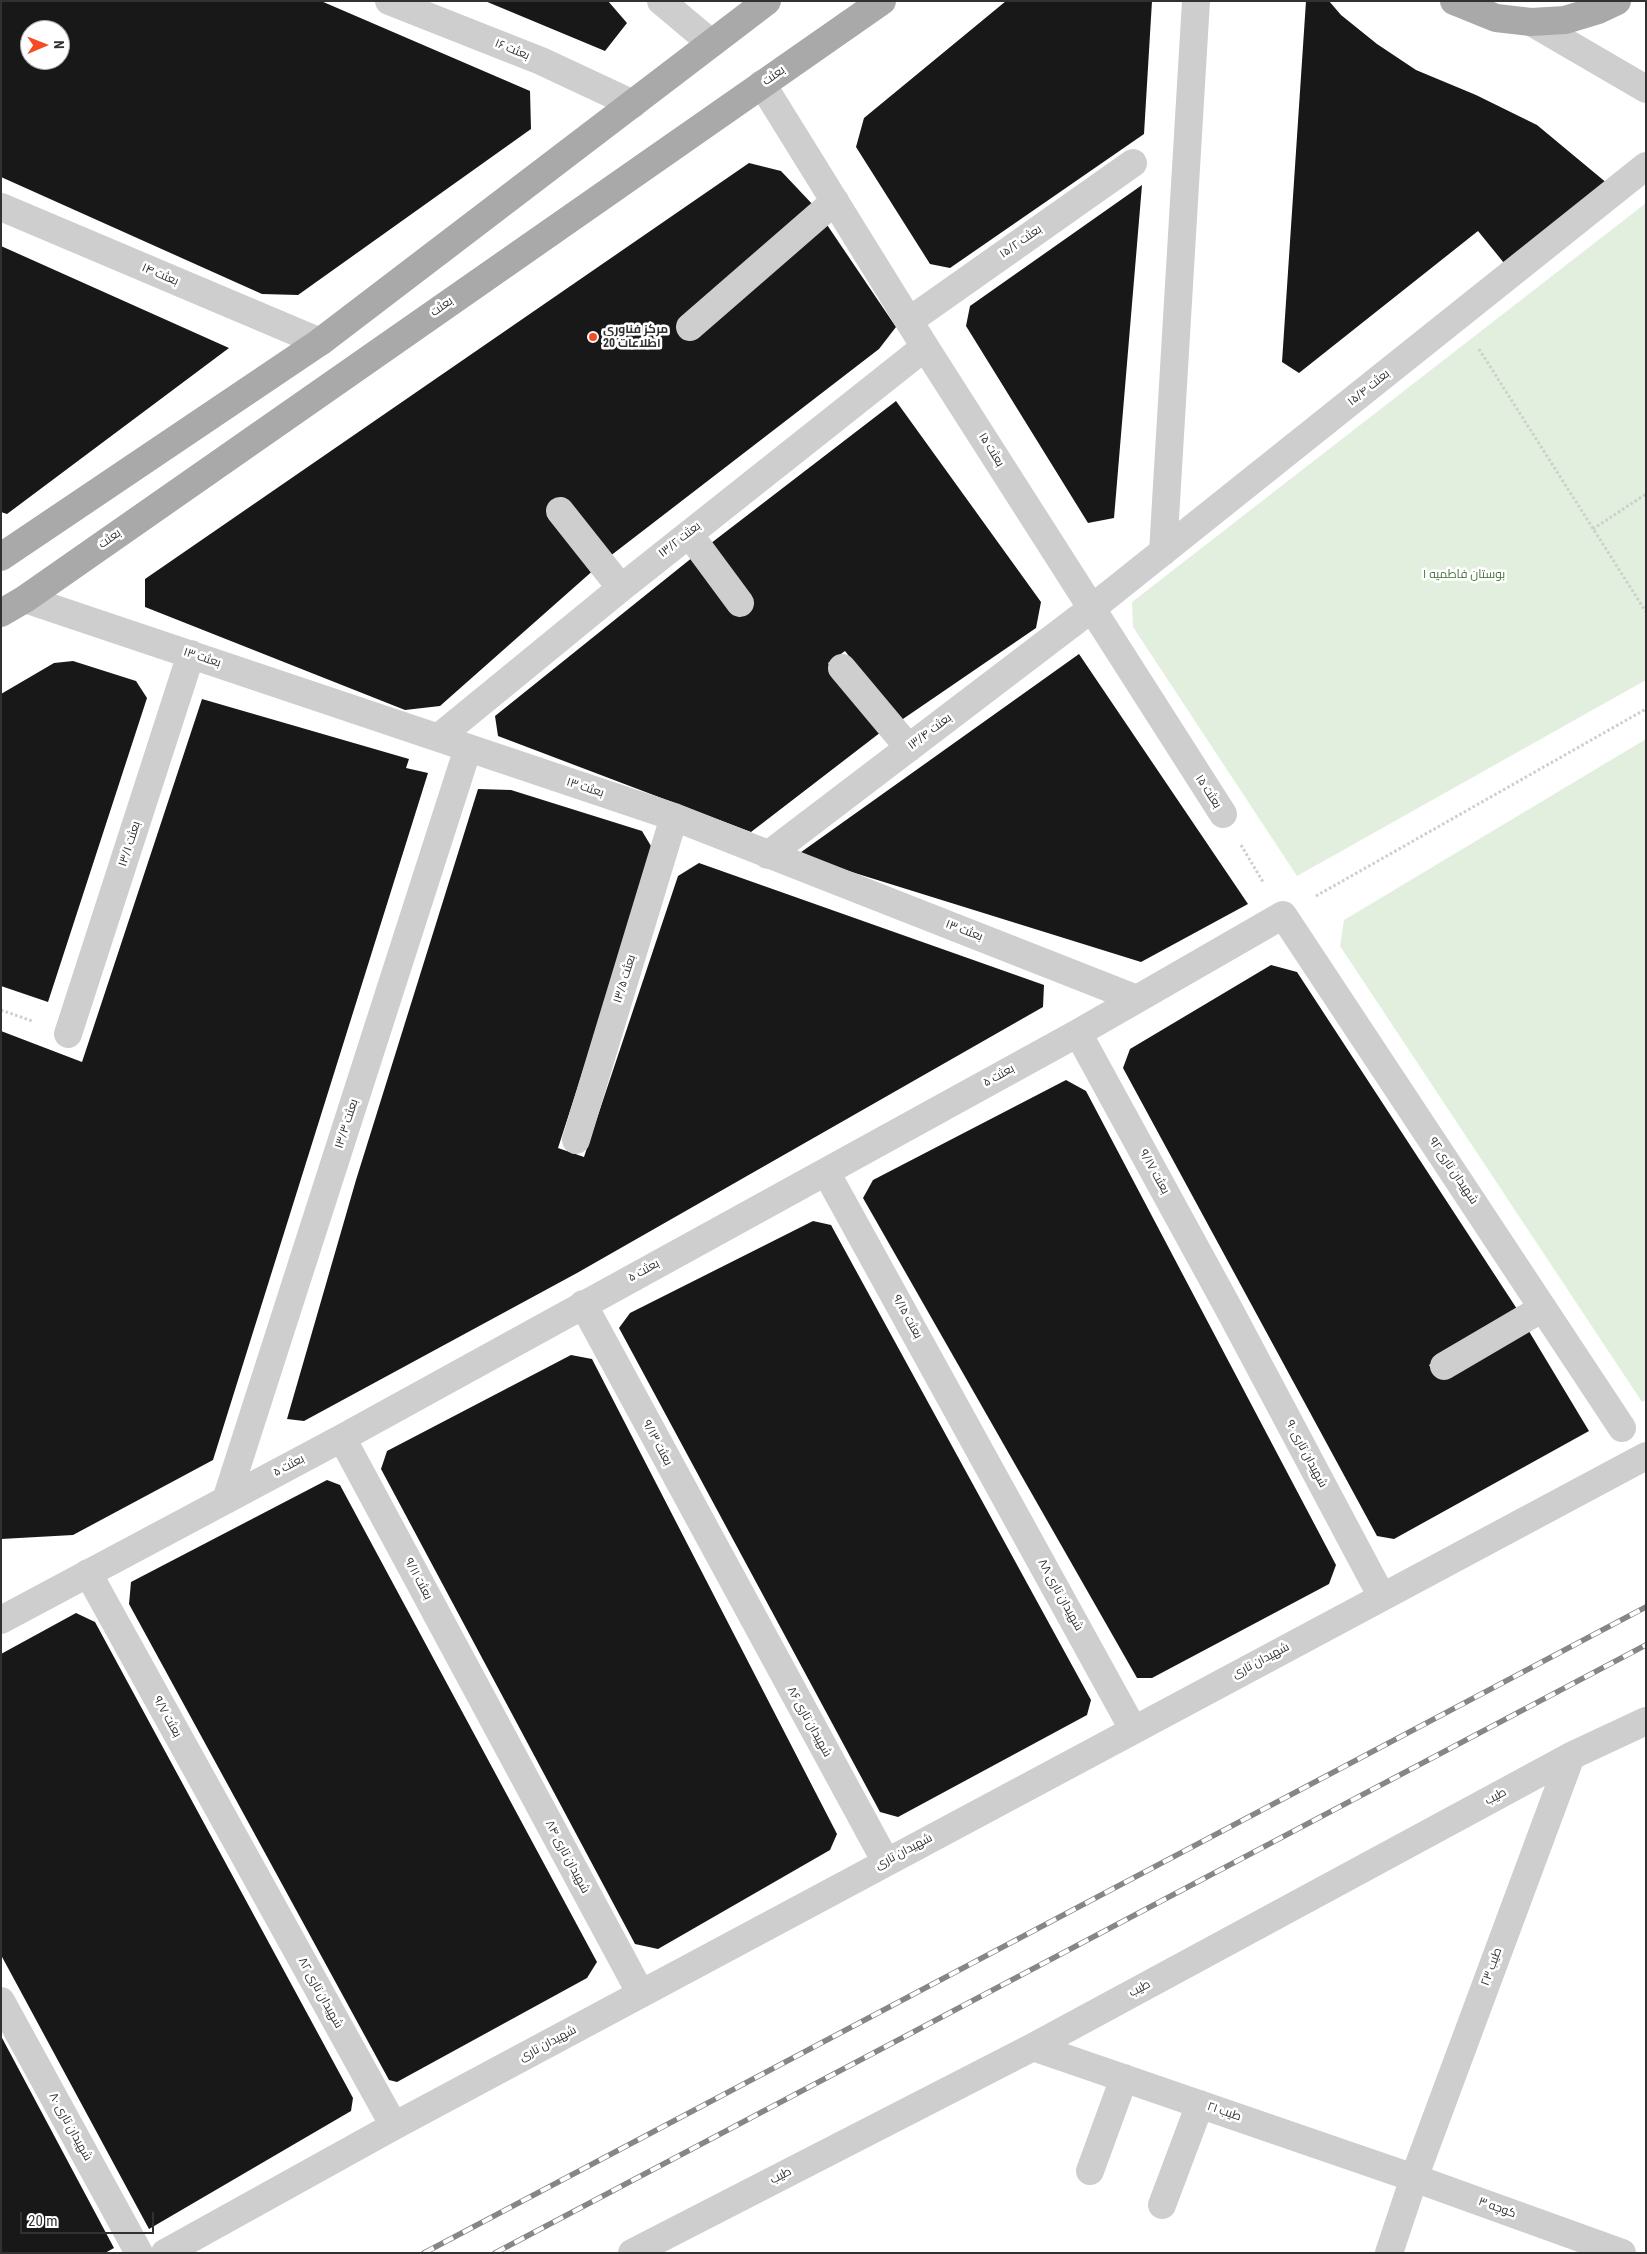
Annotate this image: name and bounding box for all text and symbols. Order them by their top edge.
north arrow [20,20,70,70]
street label: بعثت ۱۶ [492,37,532,63]
text: N [51,40,67,49]
street label: بعثت [760,63,788,89]
street label: بعثت ۱۵/۲ [997,222,1045,262]
street label: بعثت ۱۴ [139,261,181,289]
street label: بعثت [428,294,456,320]
place label: مرکز فناوری اطلاعات 20 [603,323,668,351]
marker: مرکز فناوری اطلاعات 20 [587,331,599,343]
street label: بعثت ۱۵/۴ [1345,367,1393,409]
street label: بعثت ۱۵ [975,430,1007,470]
street label: بعثت ۱۳/۲ [656,519,704,561]
street label: بعثت [96,526,124,552]
park label: بوستان فاطمیه ۱ [1423,568,1505,582]
street label: بعثت ۱۳ [181,645,223,671]
street label: بعثت ۱۳/۴ [905,711,955,753]
street label: بعثت ۱۵ [1192,772,1224,812]
street label: بعثت ۱۳ [564,775,606,801]
street label: بعثت ۱۳/۱ [116,819,144,869]
street label: بعثت ۱۳ [943,917,985,945]
street label: بعثت ۱۳/۵ [611,953,639,1005]
street label: بعثت ۵ [981,1062,1017,1090]
street label: بعثت ۱۳/۳ [332,1097,362,1151]
street label: شهیدان تاری ۹۲ [1425,1135,1481,1207]
street label: بعثت ۹/۱۷ [1136,1147,1172,1197]
street label: بعثت ۵ [626,1257,662,1285]
street label: بعثت ۹/۱۵ [889,1293,925,1341]
street label: بعثت ۹/۱۳ [639,1418,675,1468]
street label: شهیدان تاری ۹۰ [1282,1418,1330,1490]
street label: بعثت ۵ [271,1452,307,1480]
street label: بعثت ۹/۱۱ [401,1556,435,1602]
street label: شهیدان تاری ۸۸ [1034,1556,1086,1634]
street label: شهیدان تاری [1230,1640,1292,1682]
street label: شهیدان تاری ۸۶ [784,1684,834,1760]
street label: بعثت ۹/۷ [150,1694,184,1740]
street label: طیب [1483,1785,1509,1809]
street label: شهیدان تاری ۸۴ [542,1818,592,1896]
street label: شهیدان تاری [873,1831,935,1873]
street label: طیب ۲۳ [1478,1946,1506,1988]
street label: شهیدان تاری ۸۲ [295,1955,345,2031]
street label: طیب [1127,1977,1153,2001]
street label: شهیدان تاری [517,2023,579,2065]
street label: شهیدان تاری ۸۰ [45,2090,95,2164]
street label: طیب ۲‍۱ [1205,2099,1243,2125]
street label: طیب [768,2165,794,2187]
street label: کوچه ۳ [1476,2195,1518,2221]
scale bar [22,2202,156,2234]
text: 20 m [28,2212,58,2230]

